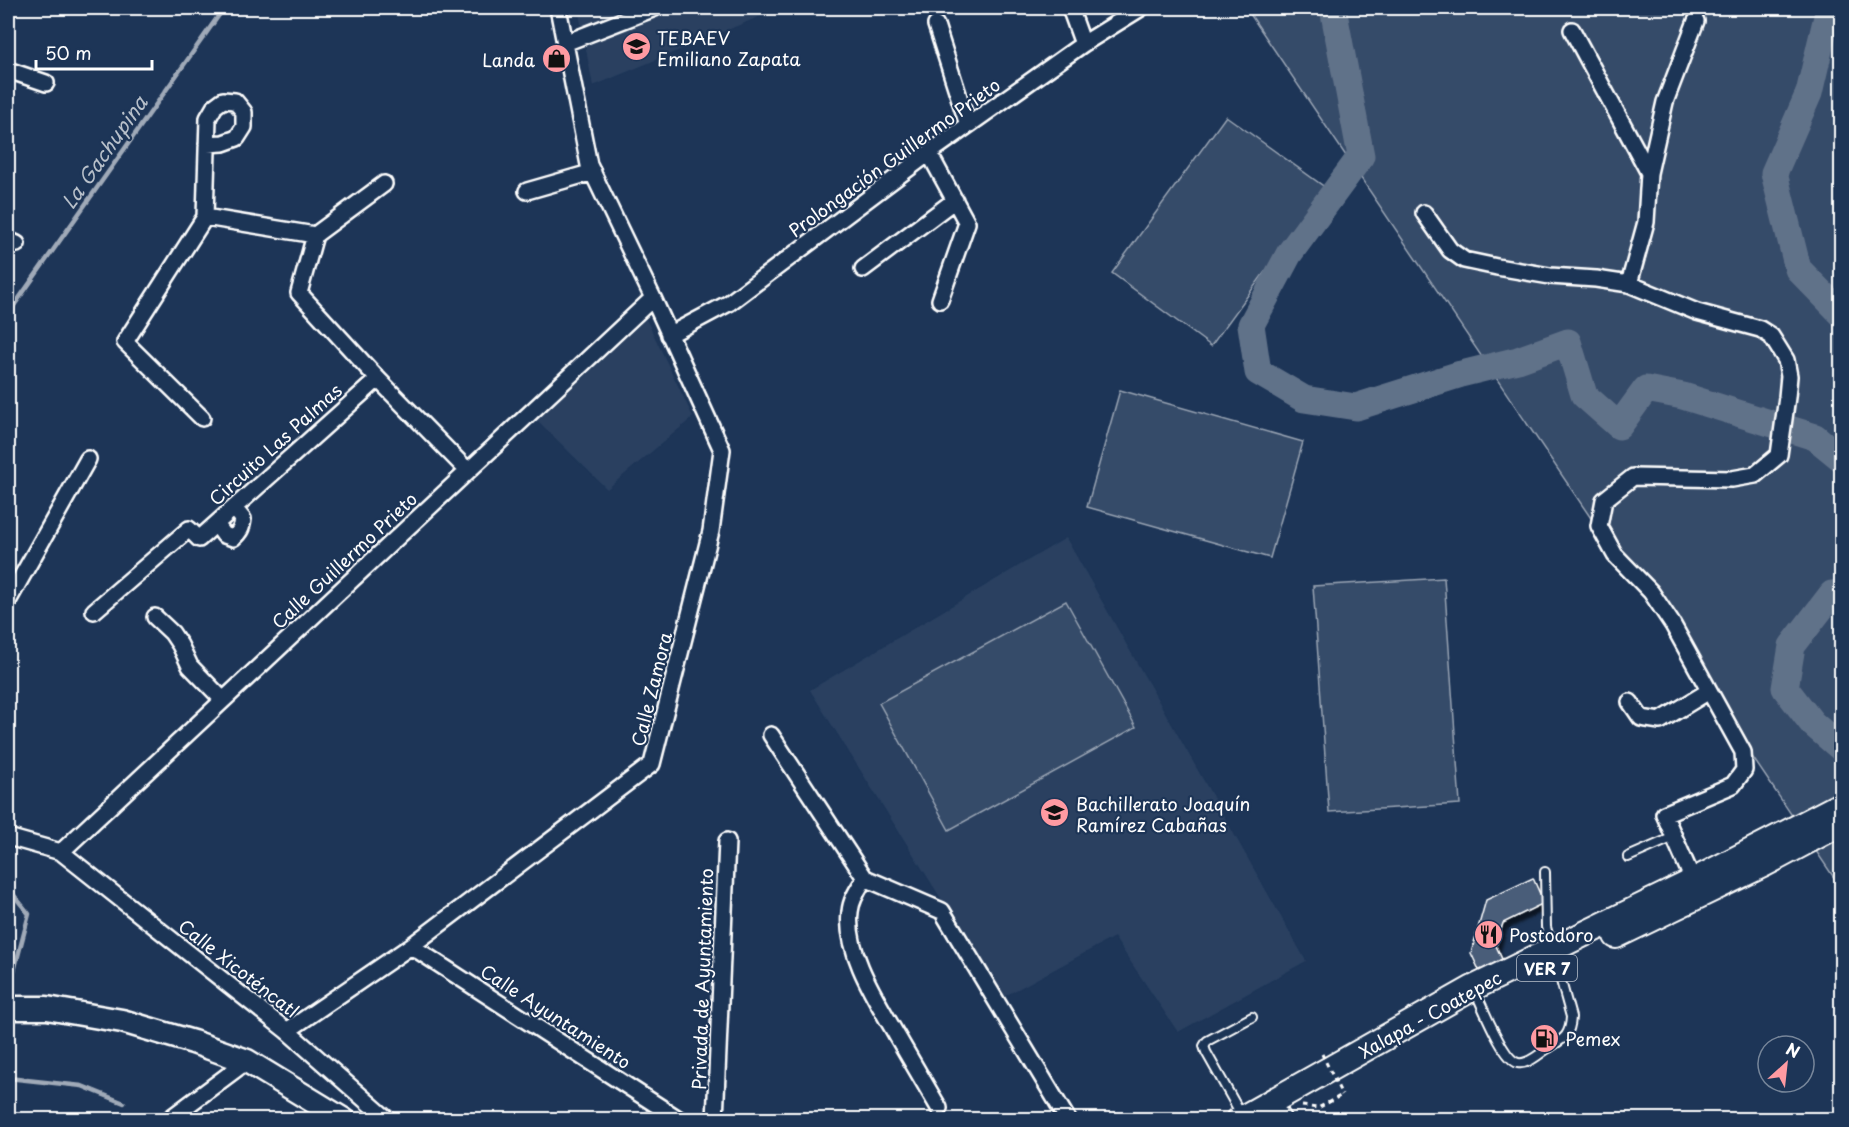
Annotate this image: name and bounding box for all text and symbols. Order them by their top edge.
place label: TEBAEV Emiliano Zapata [657,24,801,72]
school or university icon: TEBAEV Emiliano Zapata [620,31,652,63]
scale bar [36,33,152,71]
text: 50 m [45,39,92,66]
shop icon: Landa [540,43,572,75]
place label: Landa [482,46,535,73]
street label: Prolongación Guillermo Prieto [783,71,1005,243]
water label: La Gachupina [54,88,155,215]
street label: Circuito Las Palmas [202,377,348,511]
street label: Calle Guillermo Prieto [265,485,423,635]
street label: Calle Zamora [624,629,678,749]
place label: Bachillerato Joaquín Ramírez Cabañas [1076,790,1250,838]
school or university icon: Bachillerato Joaquín Ramírez Cabañas [1039,797,1071,829]
street label: Privada de Ayuntamiento [685,868,719,1090]
street label: Calle Xicoténcatl [173,912,305,1024]
restaurant icon: Postodoro [1472,918,1504,950]
place label: Postodoro [1509,921,1593,948]
road number: VER 7 [1517,955,1577,981]
street label: Calle Ayuntamiento [475,957,637,1075]
street label: Xalapa - Coatepec [1354,964,1506,1064]
fuel station icon: Pemex [1528,1022,1560,1054]
place label: Pemex [1565,1025,1620,1052]
north arrow [1756,1034,1816,1094]
text: N [1782,1036,1804,1063]

